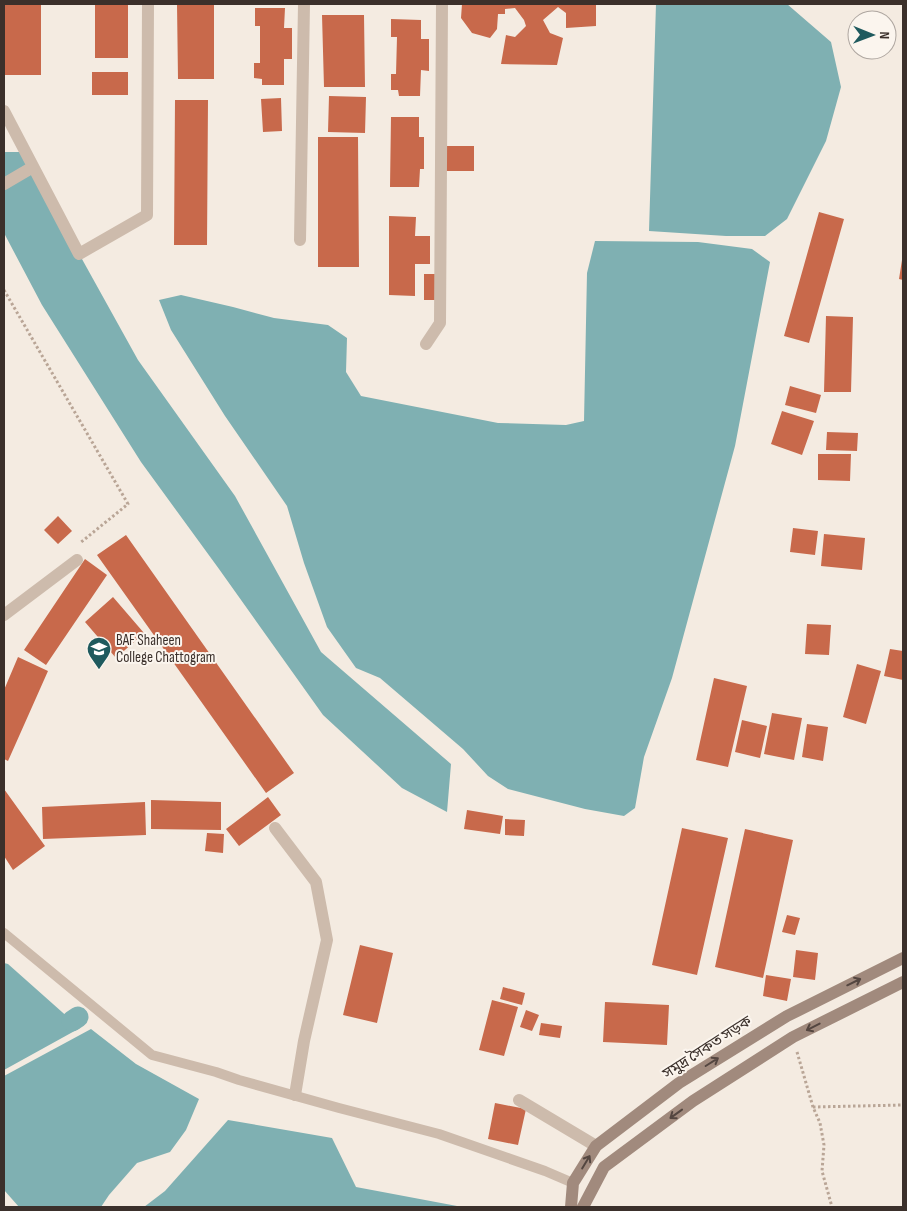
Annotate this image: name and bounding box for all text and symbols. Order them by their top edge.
north arrow [847,10,897,60]
text: N [876,31,893,39]
place label: BAF Shaheen College Chattogram [116,631,215,667]
school or university icon: BAF Shaheen College Chattogram [86,636,112,670]
one-way arrow [846,977,861,987]
street label: সমুদ্র সৈকত সড়ক [658,1011,756,1084]
one-way arrow [805,1023,820,1033]
one-way arrow [705,1057,719,1067]
one-way arrow [670,1109,683,1120]
one-way arrow [582,1156,592,1170]

